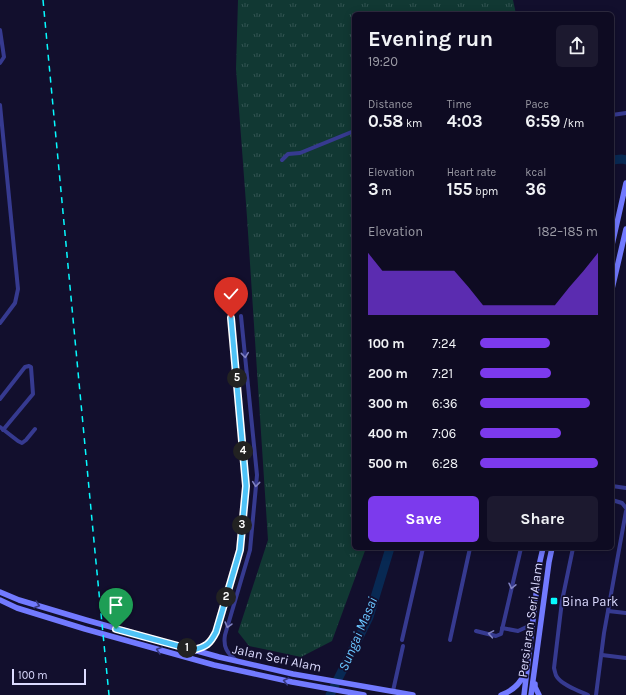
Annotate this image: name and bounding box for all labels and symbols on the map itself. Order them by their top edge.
pin [214,277,248,318]
one-way arrow [240,352,249,358]
pin: 5 [227,368,247,388]
pin: 4 [233,441,253,461]
one-way arrow [252,481,261,487]
pin: 3 [232,515,252,535]
street label: Persiaran Seri Alam [515,562,545,678]
one-way arrow [508,582,517,589]
pin: 2 [216,587,236,607]
pin [99,588,133,629]
water label: Sungai Masai [335,594,381,674]
place label: Bina Park [562,594,618,609]
marker: Bina Park [549,596,559,606]
one-way arrow [33,600,40,609]
one-way arrow [224,621,233,628]
one-way arrow [488,631,495,639]
pin: 1 [177,638,197,658]
street label: Jalan Seri Alam [231,641,323,675]
one-way arrow [156,646,163,655]
scale bar [12,667,86,686]
one-way arrow [282,677,289,685]

